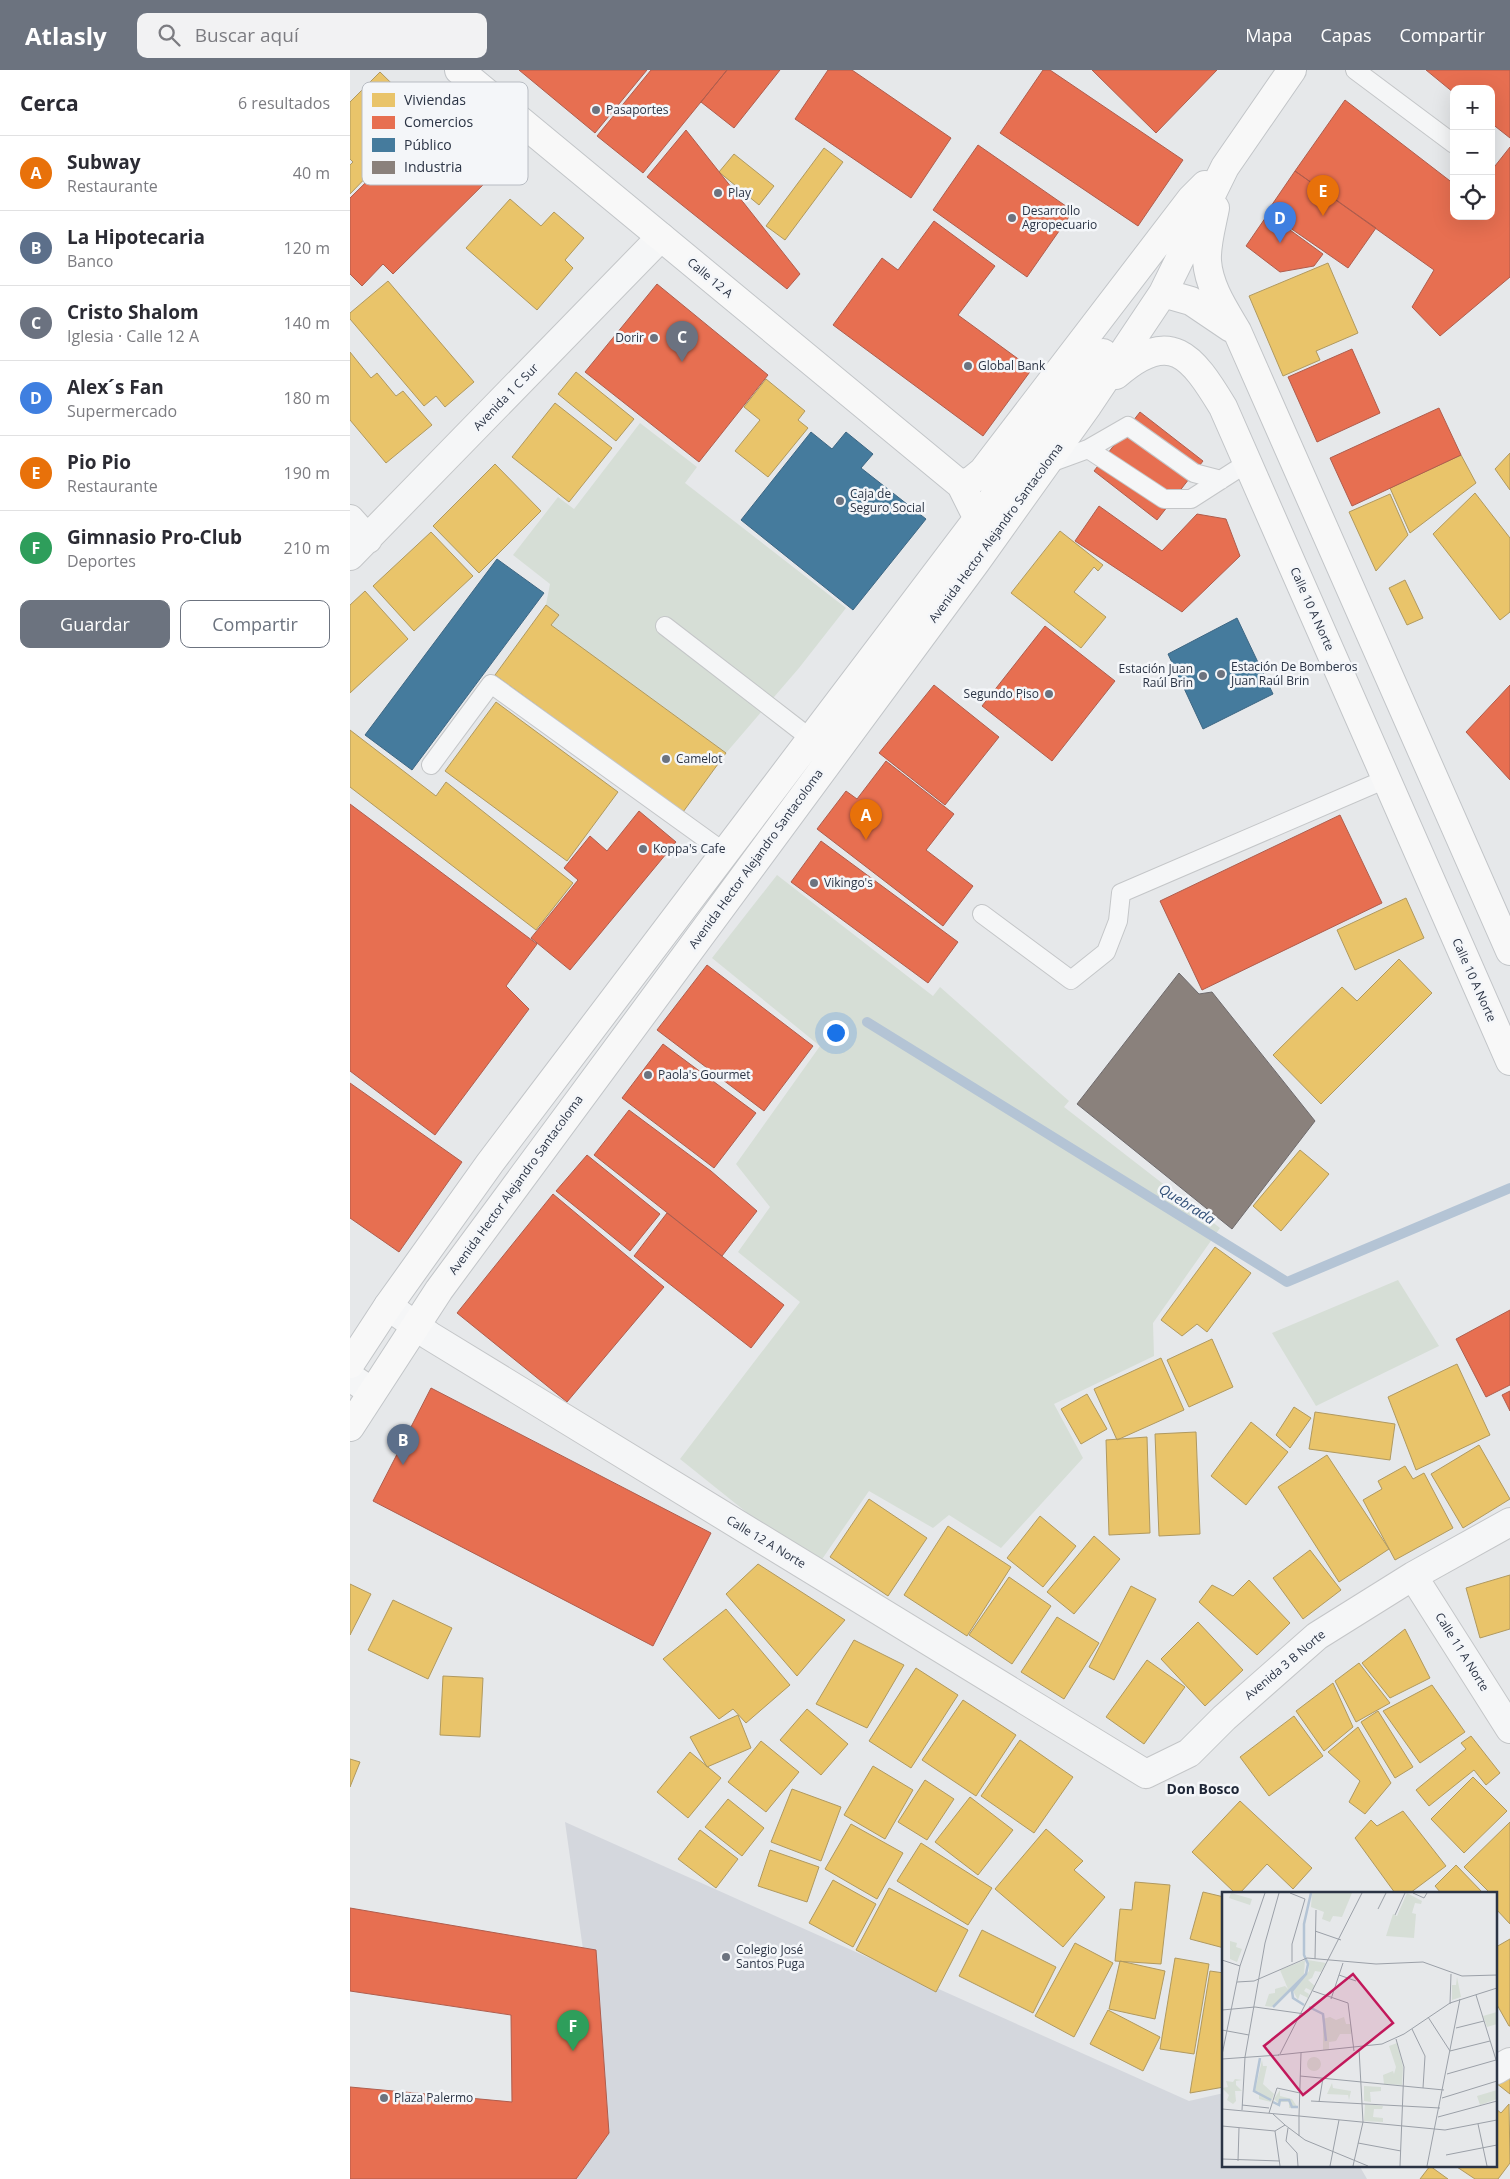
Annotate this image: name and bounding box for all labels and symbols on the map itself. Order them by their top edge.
legend [362,82,528,185]
text: Viviendas [404,90,466,109]
place label: Pasaportes [606,101,669,118]
marker: Pasaportes [590,104,602,116]
text: Comercios [404,112,473,131]
text: Público [404,135,452,154]
text: Industria [404,157,462,176]
pin: E [1307,175,1339,216]
place label: Play [728,184,752,201]
marker: Play [712,187,724,199]
place label: Desarrollo Agropecuario [1022,202,1097,233]
pin: D [1264,202,1296,243]
marker: Desarrollo Agropecuario [1006,212,1018,224]
street label: Calle 12 A [684,254,737,302]
pin: C [666,321,698,362]
place label: Dorir [615,329,644,346]
marker: Dorir [648,332,660,344]
place label: Global Bank [978,357,1046,374]
street label: Avenida 1 C Sur [469,359,542,434]
marker: Global Bank [962,360,974,372]
street label: Avenida Hector Alejandro Santacoloma [925,439,1067,626]
place label: Caja de Seguro Social [850,485,925,516]
marker: Caja de Seguro Social [834,495,846,507]
street label: Calle 10 A Norte [1286,564,1339,654]
place label: Estación De Bomberos Juan Raúl Brin [1230,658,1358,689]
place label: Estación Juan Raúl Brin [1119,660,1193,691]
marker: Estación De Bomberos Juan Raúl Brin [1215,668,1227,680]
marker: Estación Juan Raúl Brin [1197,670,1209,682]
place label: Segundo Piso [964,685,1039,702]
marker: Segundo Piso [1043,688,1055,700]
place label: Camelot [676,750,723,767]
marker: Camelot [660,753,672,765]
street label: Avenida Hector Alejandro Santacoloma [685,765,827,952]
pin: A [850,799,882,840]
place label: Koppa's Cafe [653,840,726,857]
marker: Koppa's Cafe [637,843,649,855]
place label: Vikingo's [824,874,873,891]
marker: Vikingo's [808,877,820,889]
street label: Calle 10 A Norte [1448,935,1501,1025]
your location [823,1020,849,1046]
place label: Paola's Gourmet [658,1066,751,1083]
marker: Paola's Gourmet [642,1069,654,1081]
street label: Avenida Hector Alejandro Santacoloma [445,1091,587,1278]
water label: Quebrada [1156,1179,1219,1228]
pin: B [387,1424,419,1465]
street label: Calle 12 A Norte [723,1511,809,1572]
street label: Calle 11 A Norte [1431,1609,1494,1695]
street label: Avenida 3 B Norte [1241,1626,1329,1704]
district label: Don Bosco [1167,1779,1240,1798]
inset map [1222,1892,1498,2166]
place label: Colegio José Santos Puga [736,1941,805,1972]
marker: Colegio José Santos Puga [720,1951,732,1963]
pin: F [557,2010,589,2051]
place label: Plaza Palermo [394,2089,473,2106]
marker: Plaza Palermo [378,2092,390,2104]

